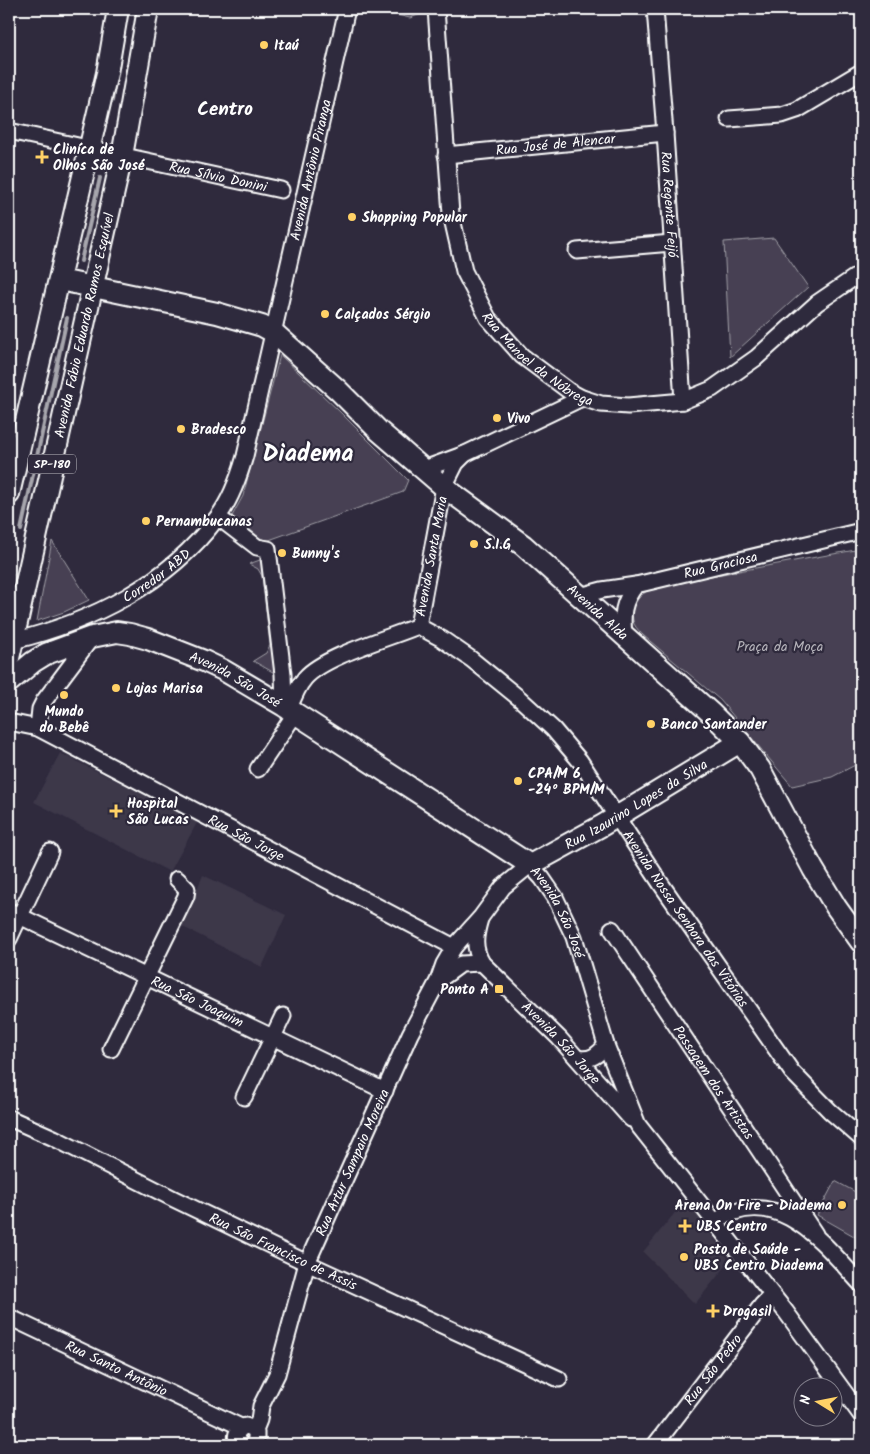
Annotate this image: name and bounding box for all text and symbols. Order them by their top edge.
place label: Itaú [274,35,300,57]
marker: Itaú [258,39,270,51]
district label: Centro [197,95,253,125]
street label: Avenida Antônio Piranga [285,97,338,243]
street label: Rua José de Alencar [495,128,618,162]
place label: Cliníca de Olhos São José [53,139,145,177]
marker: Cliníca de Olhos São José [35,150,49,164]
street label: Rua Regente Feijó [654,151,683,259]
street label: Rua Sílvio Donini [167,156,270,199]
place label: Shopping Popular [362,207,468,229]
street label: Avenida Fábio Eduardo Ramos Esquível [49,210,121,440]
marker: Shopping Popular [346,211,358,223]
place label: Calçados Sérgio [335,304,431,326]
marker: Calçados Sérgio [319,308,331,320]
street label: Rua Manoel da Nóbrega [475,309,596,413]
place label: Vivo [507,408,531,430]
marker: Vivo [491,412,503,424]
place label: Bradesco [191,419,247,441]
marker: Bradesco [175,423,187,435]
district label: Diadema [262,435,354,474]
road number: SP-180 [28,454,76,474]
street label: Avenida Santa Maria [410,494,454,618]
place label: Pernambucanas [156,511,253,533]
marker: Pernambucanas [140,515,152,527]
place label: S.I.G [484,534,511,556]
marker: S.I.G [468,538,480,550]
place label: Bunny's [292,543,340,565]
street label: Corredor ABD [119,544,196,609]
street label: Rua Graciosa [681,546,760,585]
marker: Bunny's [276,547,288,559]
street label: Avenida Alda [561,579,633,646]
park label: Praça da Moça [737,636,823,658]
street label: Avenida São José [186,646,286,714]
place label: Lojas Marisa [126,678,203,700]
marker: Lojas Marisa [110,682,122,694]
marker: Mundo do Bebê [58,689,70,701]
place label: Mundo do Bebê [39,701,89,739]
place label: Banco Santander [661,714,767,736]
marker: Banco Santander [645,718,657,730]
street label: Rua Izaurino Lopes da Silva [561,754,712,856]
place label: CPA/M 6 -24º BPM/M [528,763,605,801]
marker: CPA/M 6 -24º BPM/M [512,775,524,787]
place label: Hospital São Lucas [127,793,189,831]
marker: Hospital São Lucas [109,804,123,818]
street label: Rua São Jorge [204,809,289,868]
street label: Avenida Nossa Senhora das Vitórias [616,826,754,1012]
street label: Avenida São José [524,861,590,961]
street label: Rua São Joaquim [147,971,247,1034]
place label: Ponto A [440,979,489,1001]
marker: Ponto A [493,983,505,995]
street label: Avenida São Jorge [516,997,606,1090]
street label: Passagem dos Artistas [667,1021,759,1144]
street label: Rua Artur Sampaio Moreira [310,1086,396,1240]
place label: Arena On Fire - Diadema [675,1195,832,1217]
marker: Arena On Fire - Diadema [836,1199,848,1211]
street label: Rua São Francisco de Assis [205,1207,361,1297]
place label: UBS Centro [696,1216,768,1238]
marker: UBS Centro [678,1219,692,1233]
place label: Posto de Saúde - UBS Centro Diadema [694,1239,824,1277]
marker: Posto de Saúde - UBS Centro Diadema [678,1251,690,1263]
place label: Drogasil [723,1301,772,1323]
marker: Drogasil [707,1305,719,1317]
street label: Rua São Pedro [679,1330,748,1411]
street label: Rua Santo Antônio [61,1335,171,1403]
north arrow [792,1376,842,1426]
text: N [795,1393,818,1406]

